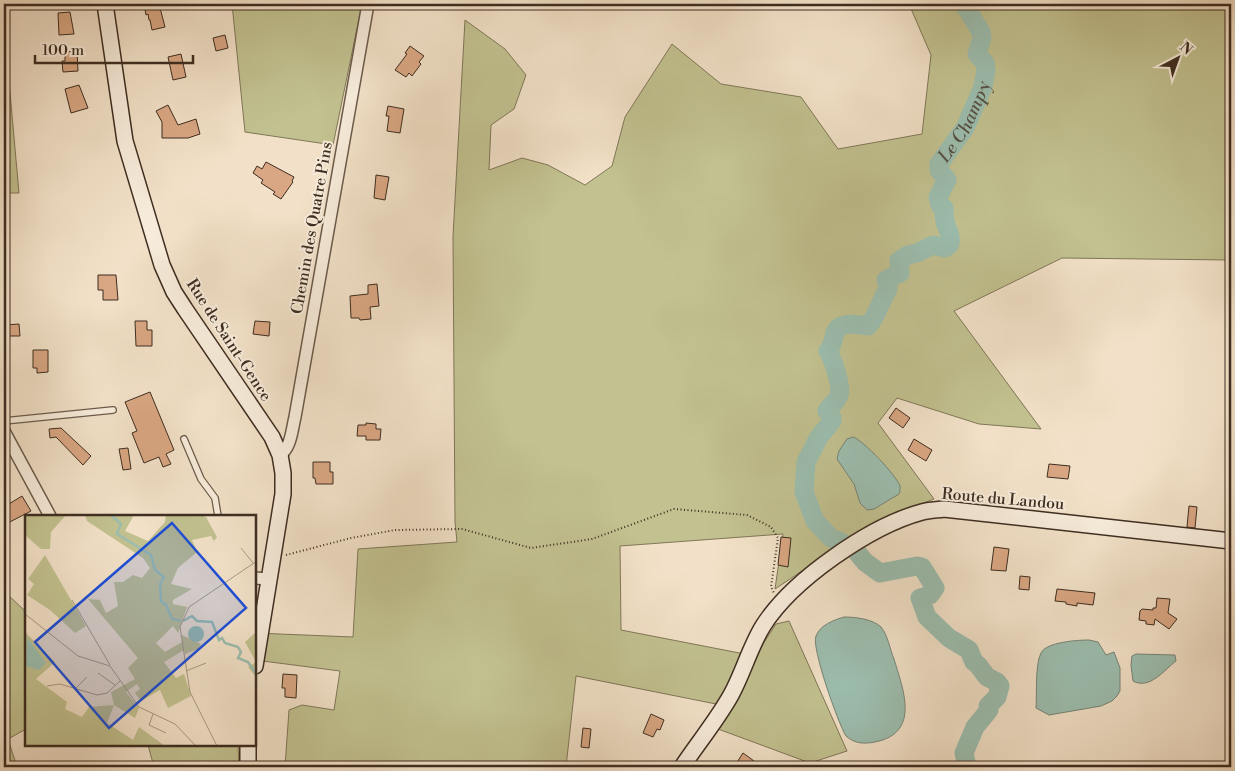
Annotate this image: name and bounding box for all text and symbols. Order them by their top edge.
scale bar [35,32,192,64]
north arrow [1152,32,1202,82]
text: N [1176,39,1196,59]
text: 100 m [42,41,84,60]
water label: Le Champy [932,79,995,168]
street label: Chemin des Quatre Pins [287,140,337,316]
street label: Rue de Saint-Gence [182,275,276,405]
street label: Route du Landou [941,484,1065,514]
inset map [25,515,256,746]

